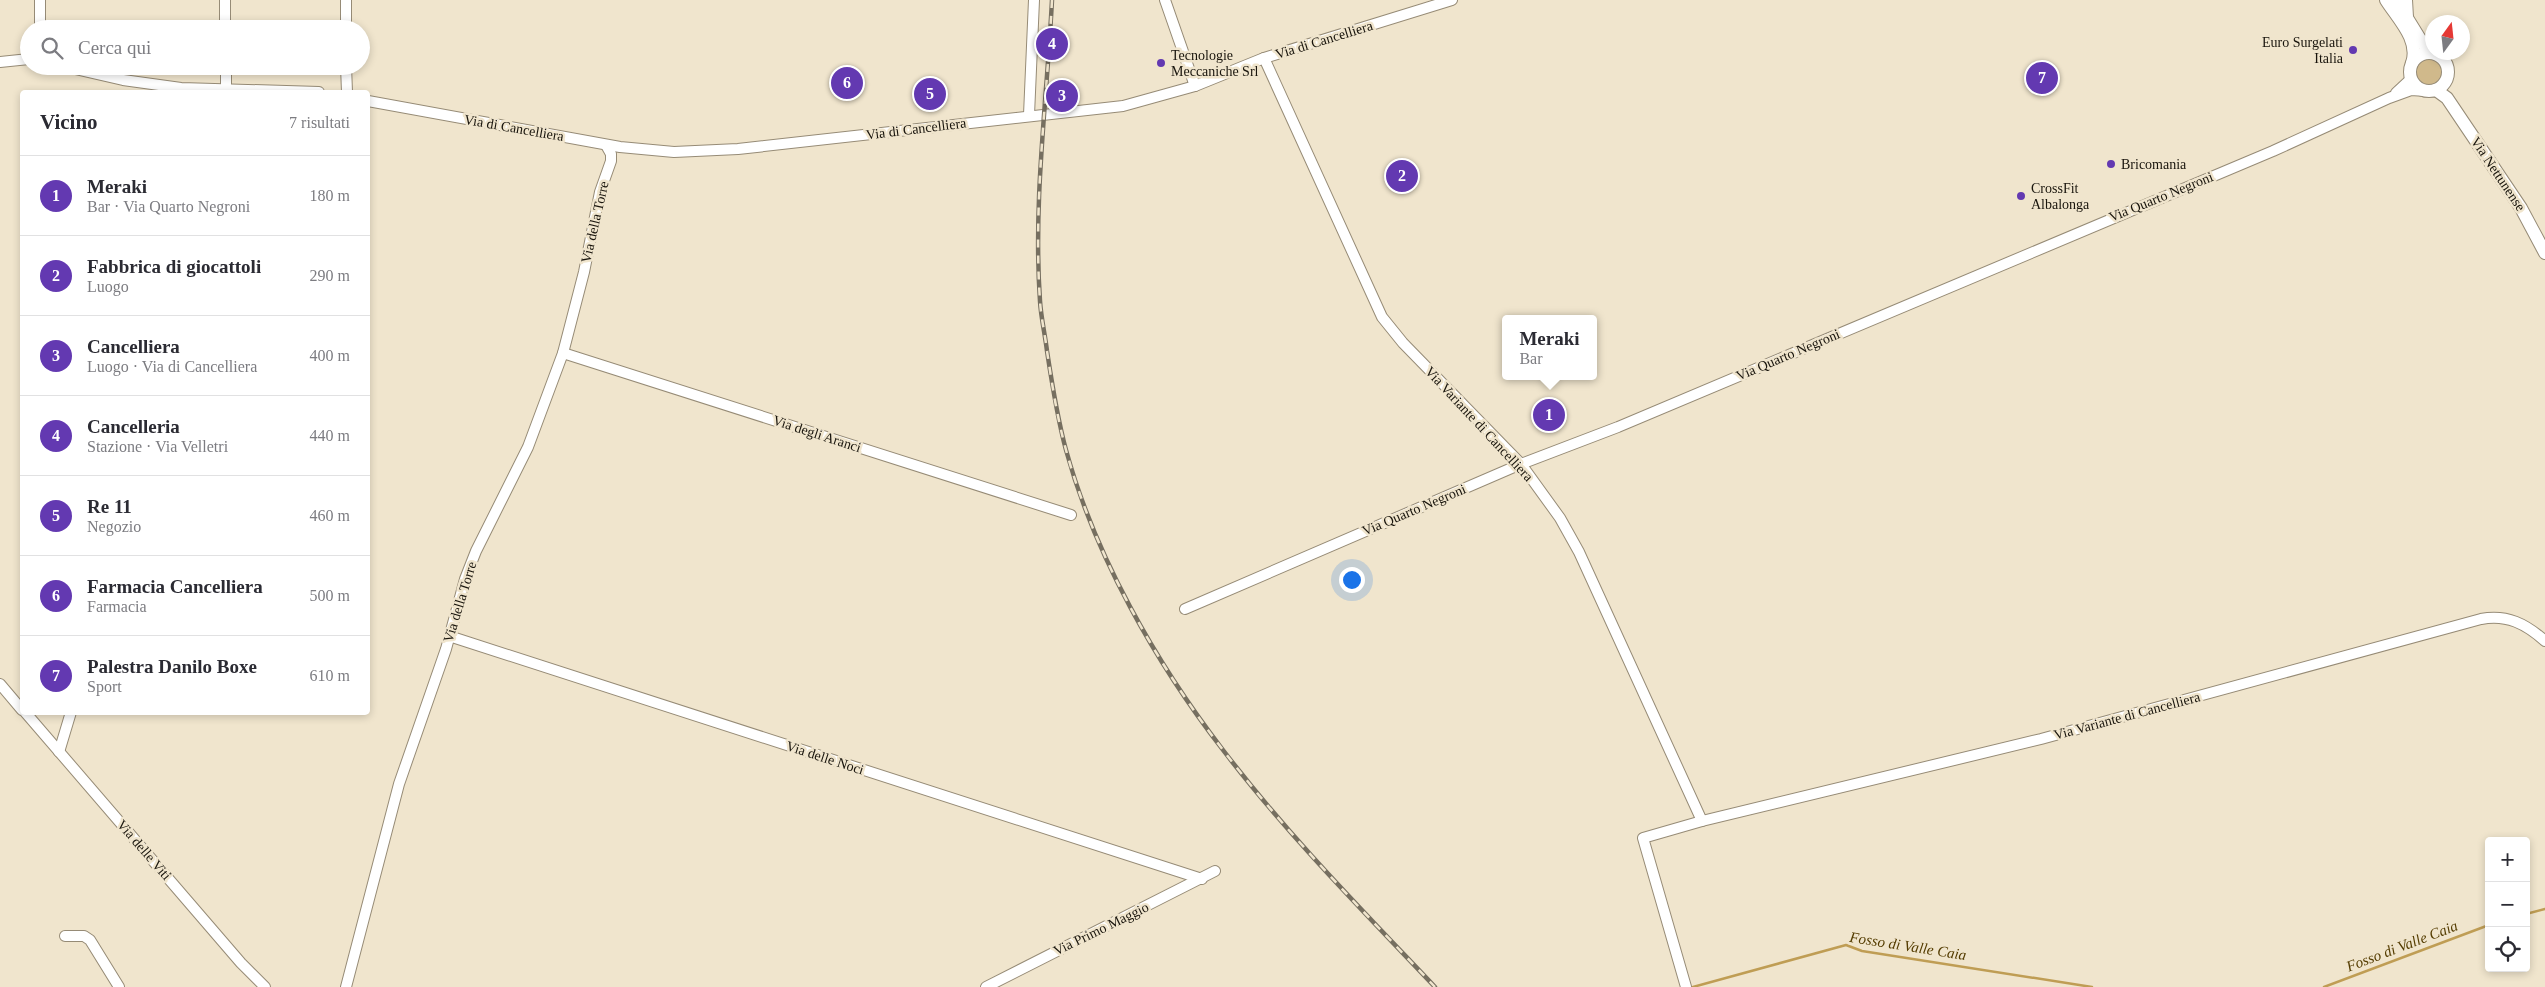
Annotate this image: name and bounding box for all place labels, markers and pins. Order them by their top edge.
pin: 4 [1036,25,1068,63]
place label: Euro Surgelati Italia [2262,35,2344,66]
marker: Euro Surgelati Italia [2347,44,2359,56]
place label: Tecnologie Meccaniche Srl [1171,48,1259,79]
marker: Tecnologie Meccaniche Srl [1155,57,1167,69]
pin: 7 [2026,59,2058,97]
pin: 6 [831,64,863,102]
pin: 5 [914,75,946,113]
pin: 3 [1046,77,1078,115]
pin: 2 [1386,157,1418,195]
place label: Bricomania [2121,157,2187,172]
marker: Bricomania [2105,158,2117,170]
place label: CrossFit Albalonga [2031,181,2090,212]
marker: CrossFit Albalonga [2015,190,2027,202]
pin: 1 [1533,396,1565,434]

